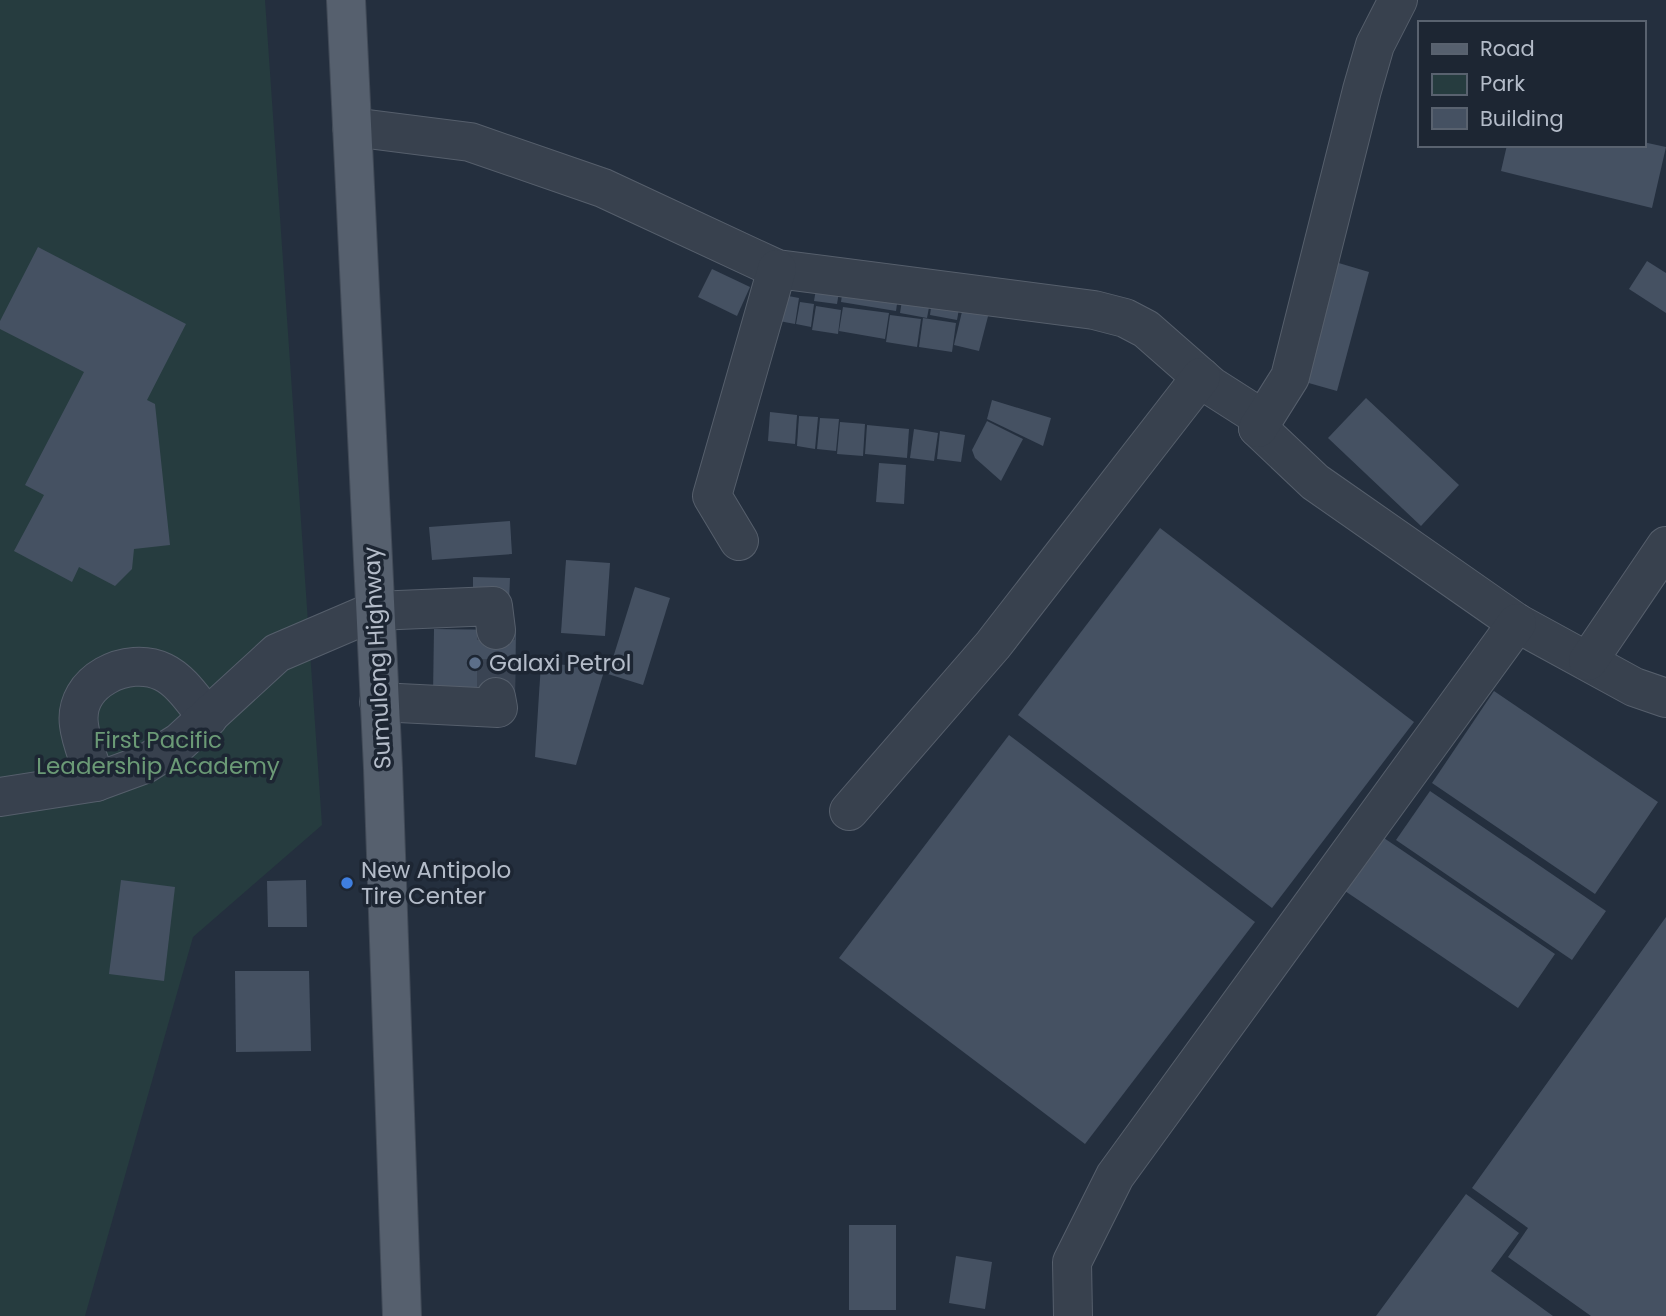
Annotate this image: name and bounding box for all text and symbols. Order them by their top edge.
legend [1418,21,1645,147]
text: Road [1480,34,1535,63]
text: Park [1480,69,1525,98]
text: Building [1480,104,1564,133]
street label: Sumulong Highway [355,546,399,770]
place label: Galaxi Petrol [489,647,631,679]
marker: Galaxi Petrol [467,655,483,671]
park label: First Pacific Leadership Academy [36,724,280,782]
place label: New Antipolo Tire Center [361,854,511,912]
marker: New Antipolo Tire Center [339,875,355,891]

